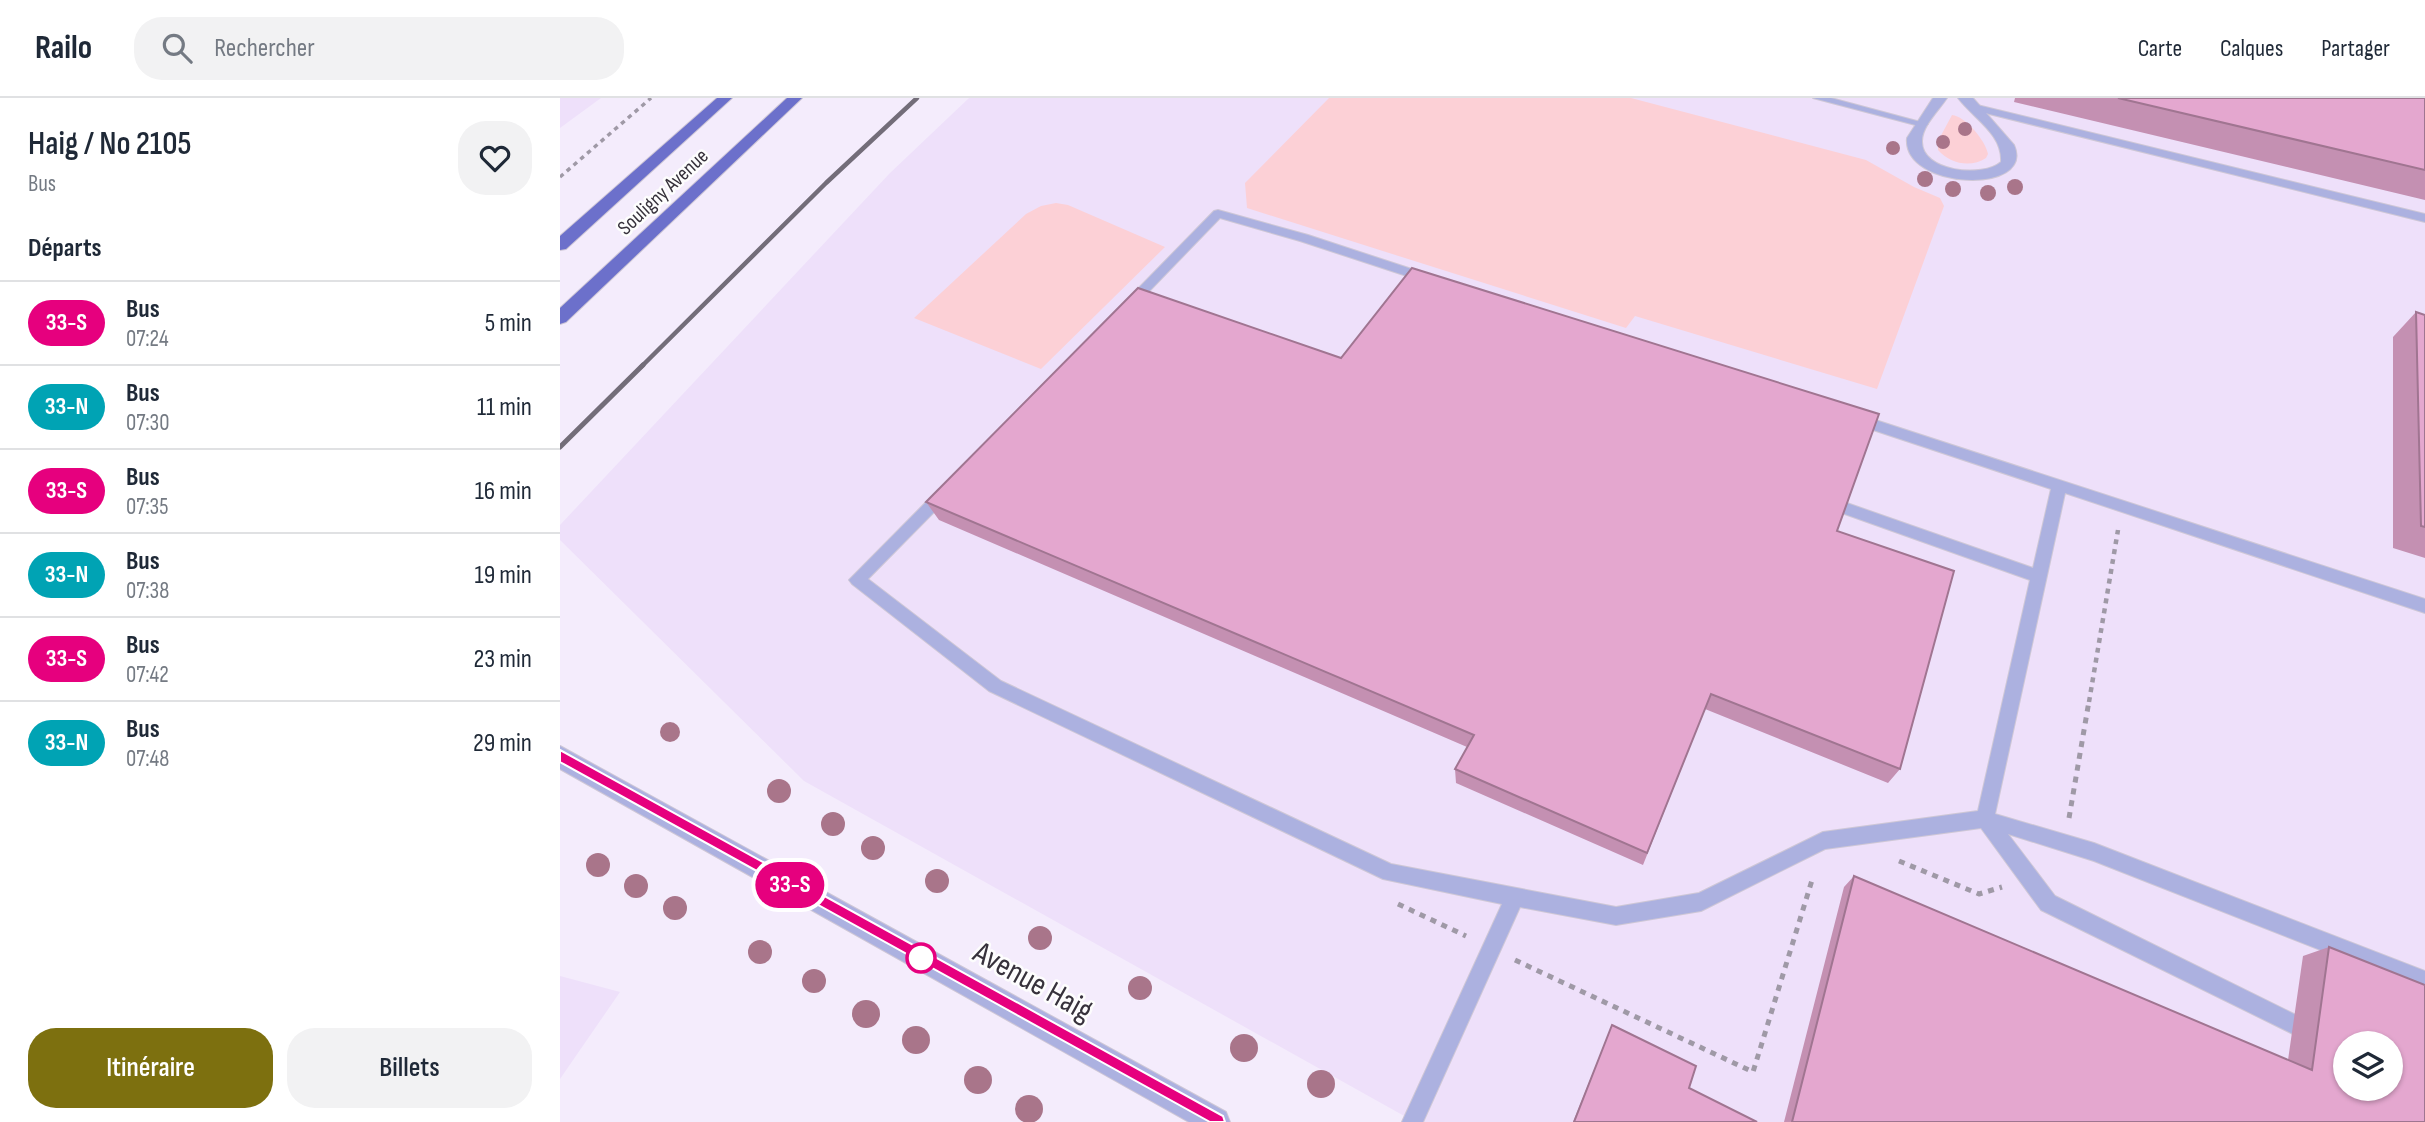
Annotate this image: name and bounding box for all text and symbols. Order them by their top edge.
search box [134,17,624,80]
text: Railo [35,28,92,68]
icon: search [158,29,196,67]
text: Rechercher [214,33,315,64]
text: Carte [2138,34,2182,63]
text: Calques [2220,34,2283,63]
text: Partager [2321,34,2390,63]
button: heart [458,121,532,195]
text: Haig / No 2105 [28,124,191,164]
street label: Souligny Avenue [612,144,714,240]
text: Bus [28,170,56,198]
text: Départs [28,233,101,264]
text: Bus [126,294,160,325]
text: 33-S [46,308,87,337]
text: 5 min [485,308,532,339]
text: 07:24 [126,325,169,353]
text: Bus [126,378,160,409]
text: 33-N [45,392,88,421]
text: 11 min [477,392,532,423]
text: 07:30 [126,409,170,437]
text: Bus [126,462,160,493]
text: 33-S [46,476,87,505]
text: 16 min [475,476,532,507]
text: 07:35 [126,493,168,521]
text: Bus [126,546,160,577]
text: 33-N [45,560,88,589]
text: 19 min [475,560,532,591]
text: 07:38 [126,577,169,605]
text: Bus [126,630,160,661]
text: 33-S [46,644,87,673]
text: 23 min [474,644,532,675]
text: 07:42 [126,661,169,689]
text: Bus [126,714,160,745]
text: 33-N [45,728,88,757]
text: 29 min [473,728,532,759]
text: 07:48 [126,745,169,773]
line badge: 33-S [741,862,839,908]
text: 33-S [769,870,811,899]
street label: Avenue Haig [966,933,1100,1031]
unlabelled marker [906,943,936,973]
button: Itinéraire [28,1028,273,1108]
button: Billets [287,1028,532,1108]
map controls [2333,1031,2403,1101]
button: layers [2333,1031,2403,1101]

